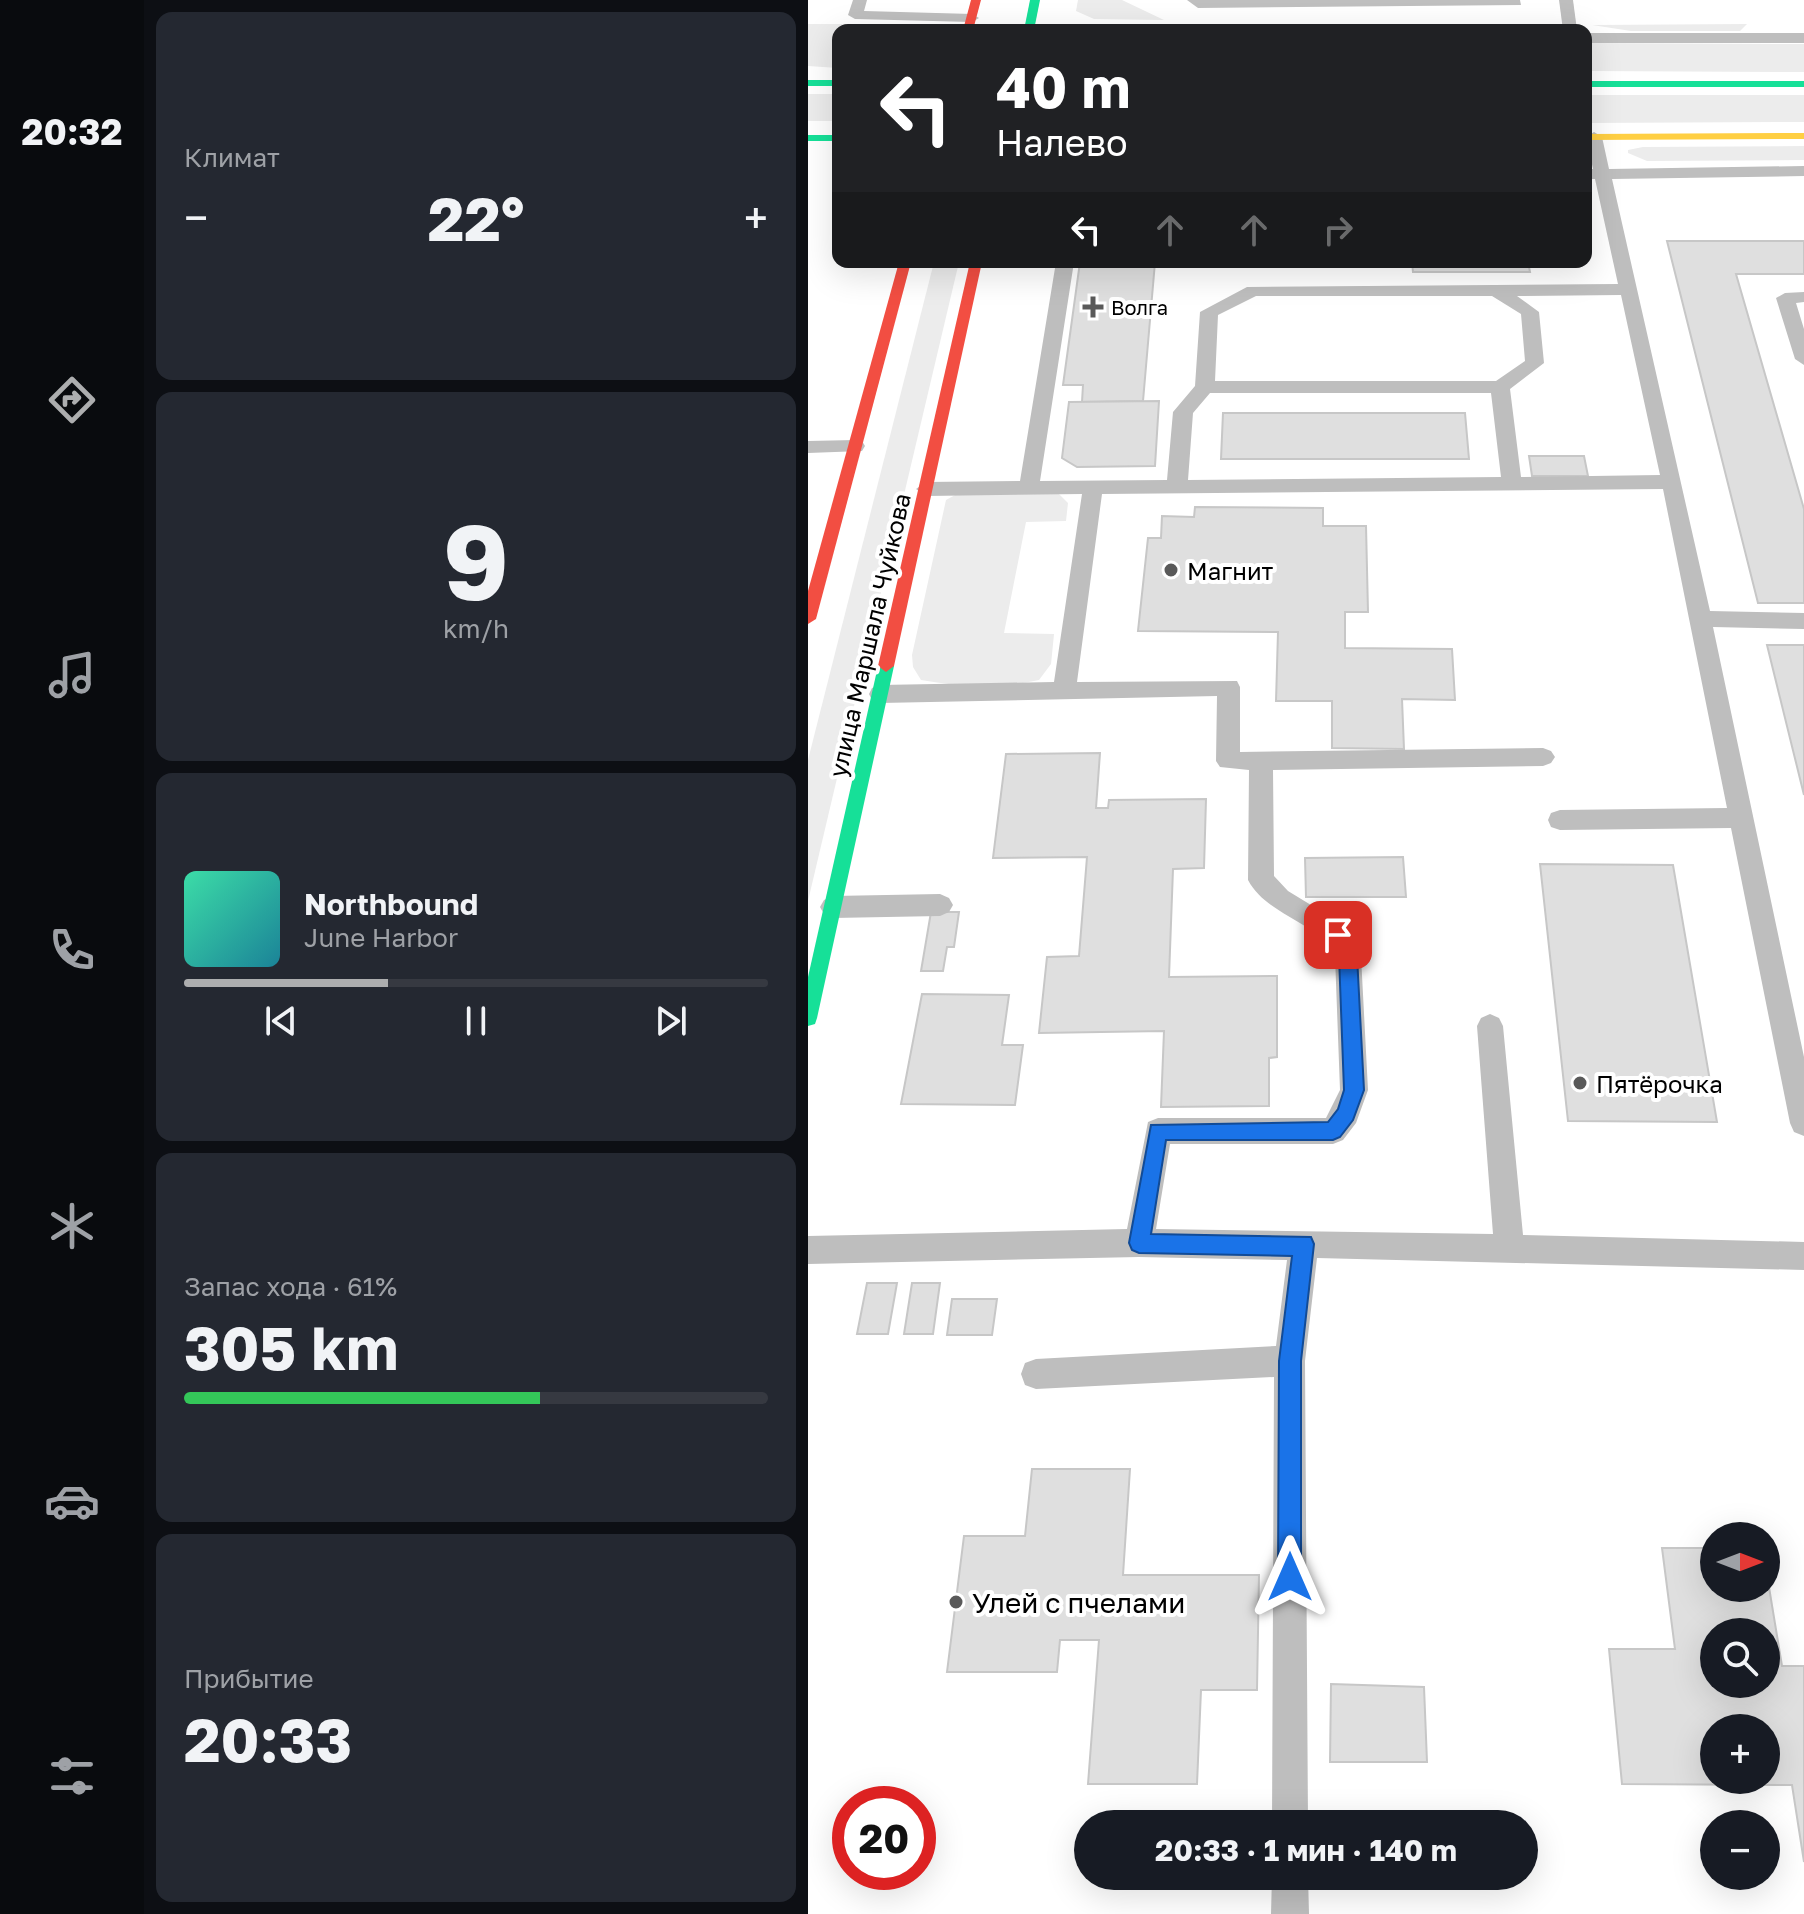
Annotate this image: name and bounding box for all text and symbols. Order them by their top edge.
text: 40 m [996,53,1130,120]
icon: left [864,56,968,160]
text: 20:32 [22,110,122,153]
text: Налево [996,121,1128,164]
text: Климат [184,142,280,173]
text: 22° [428,182,524,254]
text: − [184,191,208,244]
text: + [744,191,768,244]
icon: left [1064,208,1108,252]
icon: ahead [1148,208,1192,252]
icon: ahead [1232,208,1276,252]
icon: right [1316,208,1360,252]
place label: Волга [1111,295,1168,319]
marker: Волга [1082,296,1104,318]
icon: directions [44,372,100,428]
street label: улица Маршала Чуйкова [822,490,916,780]
text: 9 [443,498,509,623]
place label: Магнит [1187,556,1274,585]
marker: Магнит [1162,561,1180,579]
text: km/h [443,613,509,644]
icon: music [44,647,100,703]
text: Northbound [304,886,478,922]
pin [1304,901,1372,969]
icon: arrive [1316,913,1360,957]
icon: phone [44,922,100,978]
text: June Harbor [304,922,458,953]
icon: previous [259,999,303,1043]
icon: pause [454,999,498,1043]
icon: next [649,999,693,1043]
place label: Пятёрочка [1596,1069,1723,1098]
marker: Пятёрочка [1571,1074,1589,1092]
icon: climate [44,1198,100,1254]
text: Запас хода · 61% [184,1271,397,1302]
text: 305 km [184,1311,399,1383]
icon: car [44,1473,100,1529]
north arrow [1700,1522,1780,1602]
map controls [1700,1522,1780,1890]
position arrow [1248,1535,1332,1619]
place label: Улей с пчелами [972,1586,1185,1619]
marker: Улей с пчелами [947,1593,965,1611]
button: search [1700,1618,1780,1698]
text: Прибытие [184,1663,313,1694]
text: 20:33 [184,1703,352,1775]
button: + [1700,1714,1780,1794]
icon: filters [44,1748,100,1804]
speed limit sign: 20 [832,1786,936,1890]
button: − [1700,1810,1780,1890]
text: 20:33 · 1 мин · 140 m [1155,1832,1457,1868]

